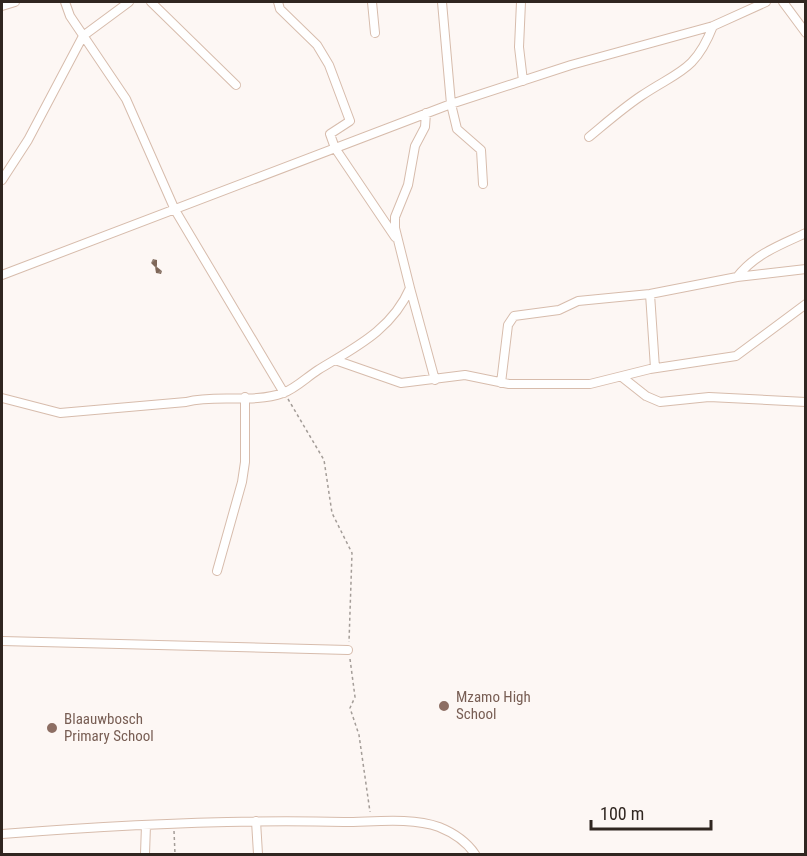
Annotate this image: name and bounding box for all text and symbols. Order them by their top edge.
place label: Mzamo High School [456,688,531,723]
marker: Mzamo High School [437,699,451,713]
place label: Blaauwbosch Primary School [64,710,154,745]
marker: Blaauwbosch Primary School [45,721,59,735]
scale bar [591,793,711,831]
text: 100 m [600,803,644,824]

